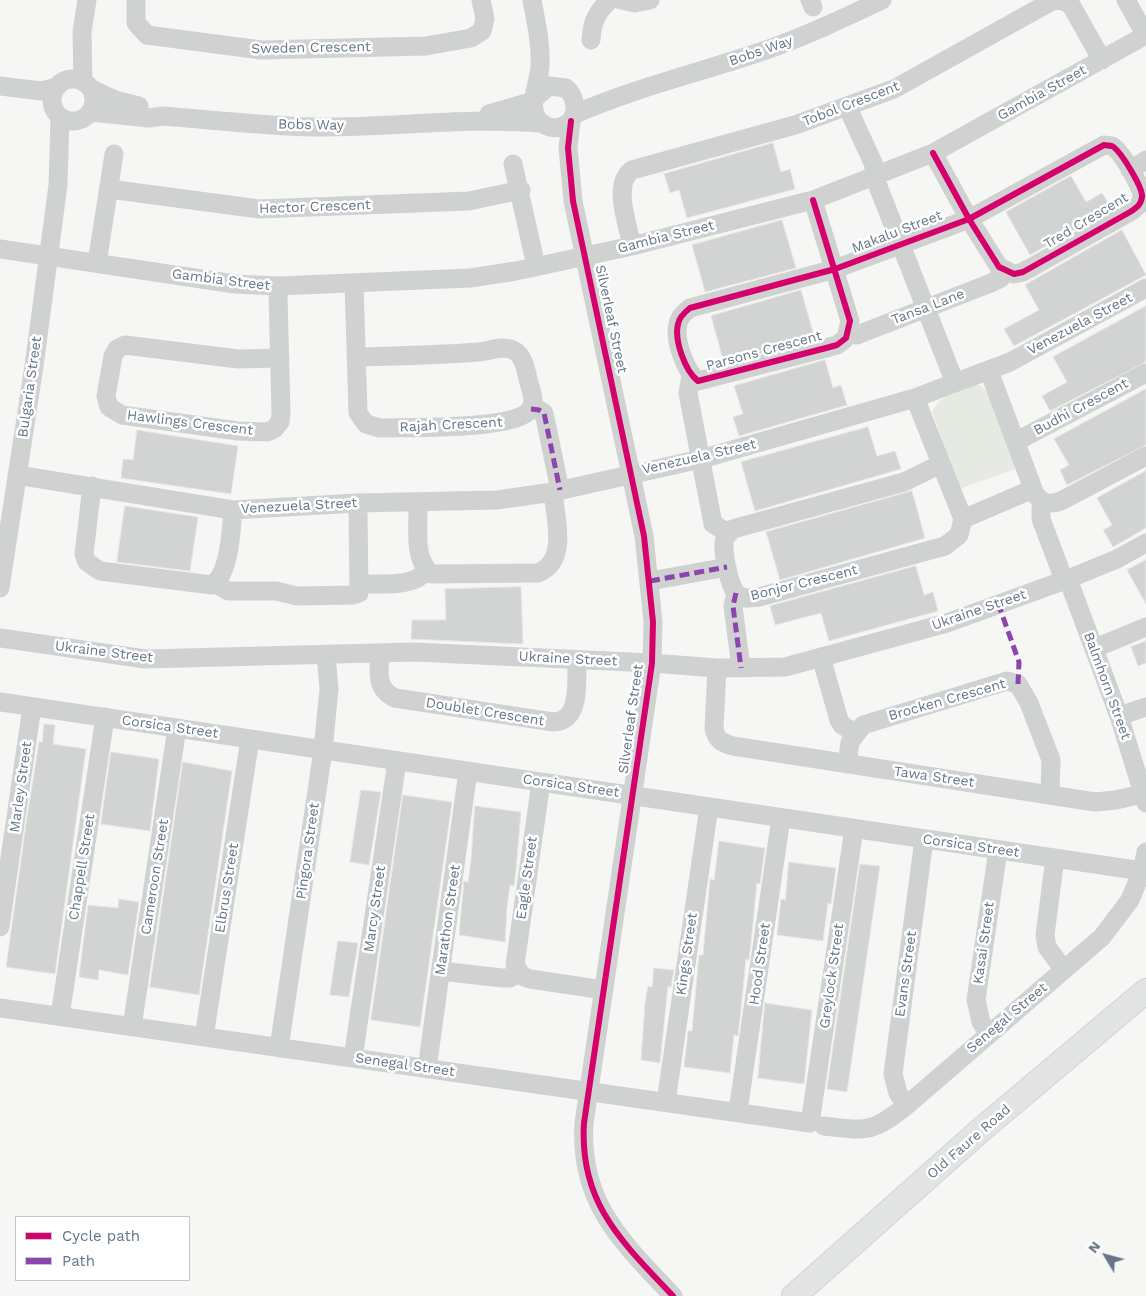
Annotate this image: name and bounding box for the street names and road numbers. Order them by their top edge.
street label: Bobs Way [727,32,795,70]
street label: Sweden Crescent [251,39,371,57]
street label: Gambia Street [995,62,1089,124]
street label: Tobol Crescent [800,78,902,130]
street label: Bobs Way [278,116,344,134]
street label: Tred Crescent [1041,189,1131,253]
street label: Hector Crescent [259,197,371,217]
street label: Makalu Street [849,207,945,257]
street label: Gambia Street [616,217,716,257]
street label: Silverleaf Street [591,263,631,375]
street label: Gambia Street [171,266,271,294]
street label: Tansa Lane [889,285,967,329]
street label: Venezuela Street [1025,289,1135,359]
street label: Parsons Crescent [704,327,824,375]
street label: Bulgaria Street [15,335,45,439]
street label: Budhi Crescent [1031,375,1131,439]
street label: Hawlings Crescent [126,407,254,439]
street label: Rajah Crescent [399,414,503,436]
street label: Venezuela Street [640,436,758,478]
street label: Venezuela Street [240,495,358,517]
street label: Bonjor Crescent [749,562,859,604]
street label: Ukraine Street [930,586,1028,634]
street label: Balmhorn Street [1080,630,1134,742]
street label: Ukraine Street [54,638,154,666]
street label: Ukraine Street [518,648,618,670]
street label: Silverleaf Street [615,663,647,775]
street label: Brocken Crescent [887,675,1007,725]
street label: Doublet Crescent [425,694,545,730]
street label: Corsica Street [121,712,219,742]
street label: Marley Street [6,740,36,834]
street label: Tawa Street [893,763,975,791]
street label: Corsica Street [522,771,620,801]
street label: Pingora Street [293,802,323,900]
street label: Chappell Street [65,813,99,921]
street label: Cameroon Street [138,818,172,936]
street label: Corsica Street [922,831,1020,861]
street label: Eagle Street [513,835,541,921]
street label: Elbrus Street [212,842,242,934]
street label: Marathon Street [432,864,464,976]
street label: Marcy Street [361,865,389,953]
street label: Kasai Street [970,901,998,985]
street label: Kings Street [673,912,701,996]
street label: Hood Street [746,922,774,1006]
street label: Greylock Street [816,922,848,1030]
street label: Evans Street [892,930,920,1018]
street label: Senegal Street [963,979,1051,1057]
street label: Senegal Street [354,1050,456,1080]
street label: Old Faure Road [924,1101,1014,1183]

